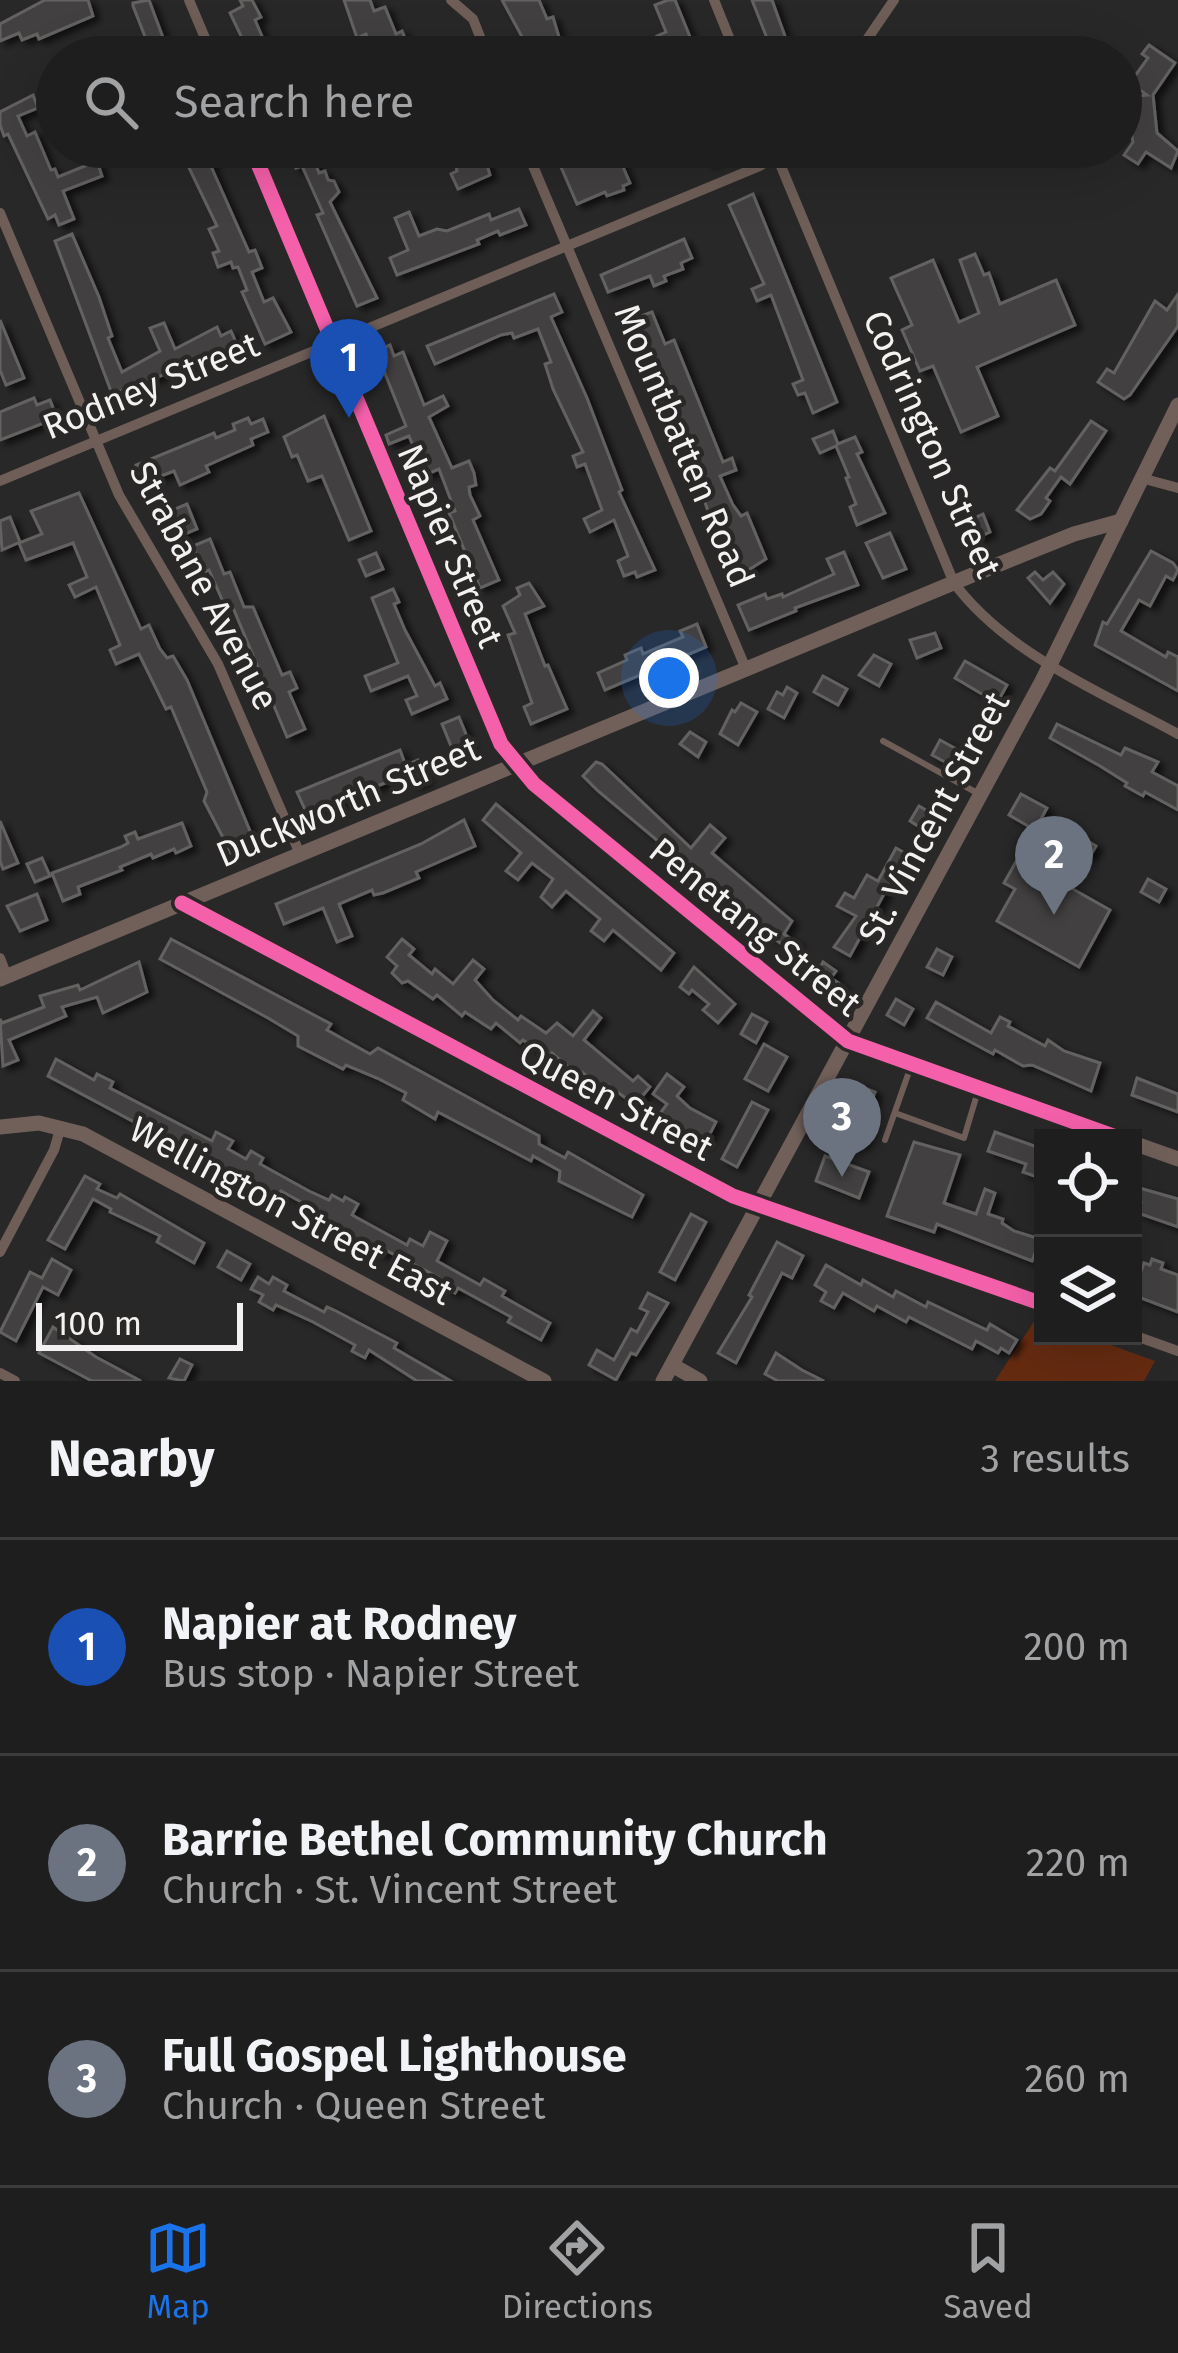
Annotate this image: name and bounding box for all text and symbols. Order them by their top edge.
search box [36,36,1142,168]
icon: search [78,69,144,135]
text: Search here [174,75,414,129]
street label: Mountbatten Road [604,298,764,594]
street label: Codrington Street [853,304,1011,584]
pin: 1 [310,319,388,418]
street label: Rodney Street [36,323,266,449]
street label: Napier Street [387,438,513,654]
street label: Strabane Avenue [120,454,288,718]
your location [639,648,699,708]
street label: St. Vincent Street [849,684,1019,952]
street label: Duckworth Street [210,727,486,877]
pin: 2 [1015,816,1093,915]
street label: Penetang Street [640,828,870,1026]
street label: Queen Street [511,1031,721,1171]
pin: 3 [803,1078,881,1177]
street label: Wellington Street East [122,1107,460,1315]
map controls [1034,1129,1142,1345]
button: locate [1034,1129,1142,1237]
button: layers [1034,1237,1142,1345]
scale bar [36,1297,243,1350]
text: 100 m [54,1304,142,1344]
text: Nearby [48,1428,214,1490]
text: 3 results [980,1436,1130,1482]
text: Napier at Rodney [162,1597,516,1651]
text: 1 [78,1624,96,1670]
text: 200 m [1023,1624,1130,1670]
text: Bus stop · Napier Street [162,1651,579,1697]
text: Barrie Bethel Community Church [162,1813,828,1867]
text: 2 [77,1840,97,1886]
text: 220 m [1026,1840,1130,1886]
text: Church · St. Vincent Street [162,1867,617,1913]
text: Full Gospel Lighthouse [162,2029,627,2083]
text: 3 [77,2056,97,2102]
text: 260 m [1024,2056,1130,2102]
text: Church · Queen Street [162,2083,546,2129]
tab: Map [145,2215,211,2327]
tab: Directions [502,2215,653,2327]
tab: Saved [943,2215,1033,2327]

